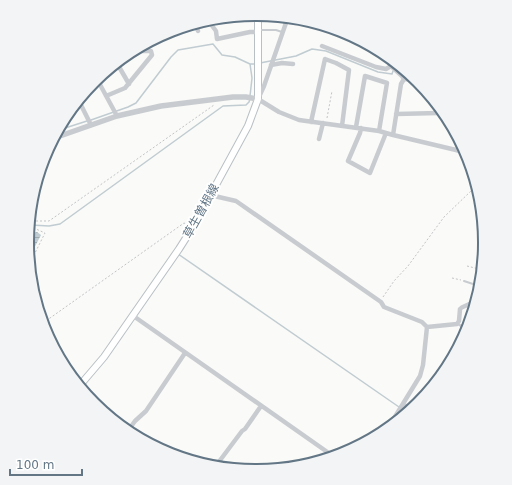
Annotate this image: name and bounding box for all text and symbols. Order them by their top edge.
street label: 草生曽根線 [180,181,222,241]
scale bar [10,451,82,477]
text: 100 m [16,458,54,472]

